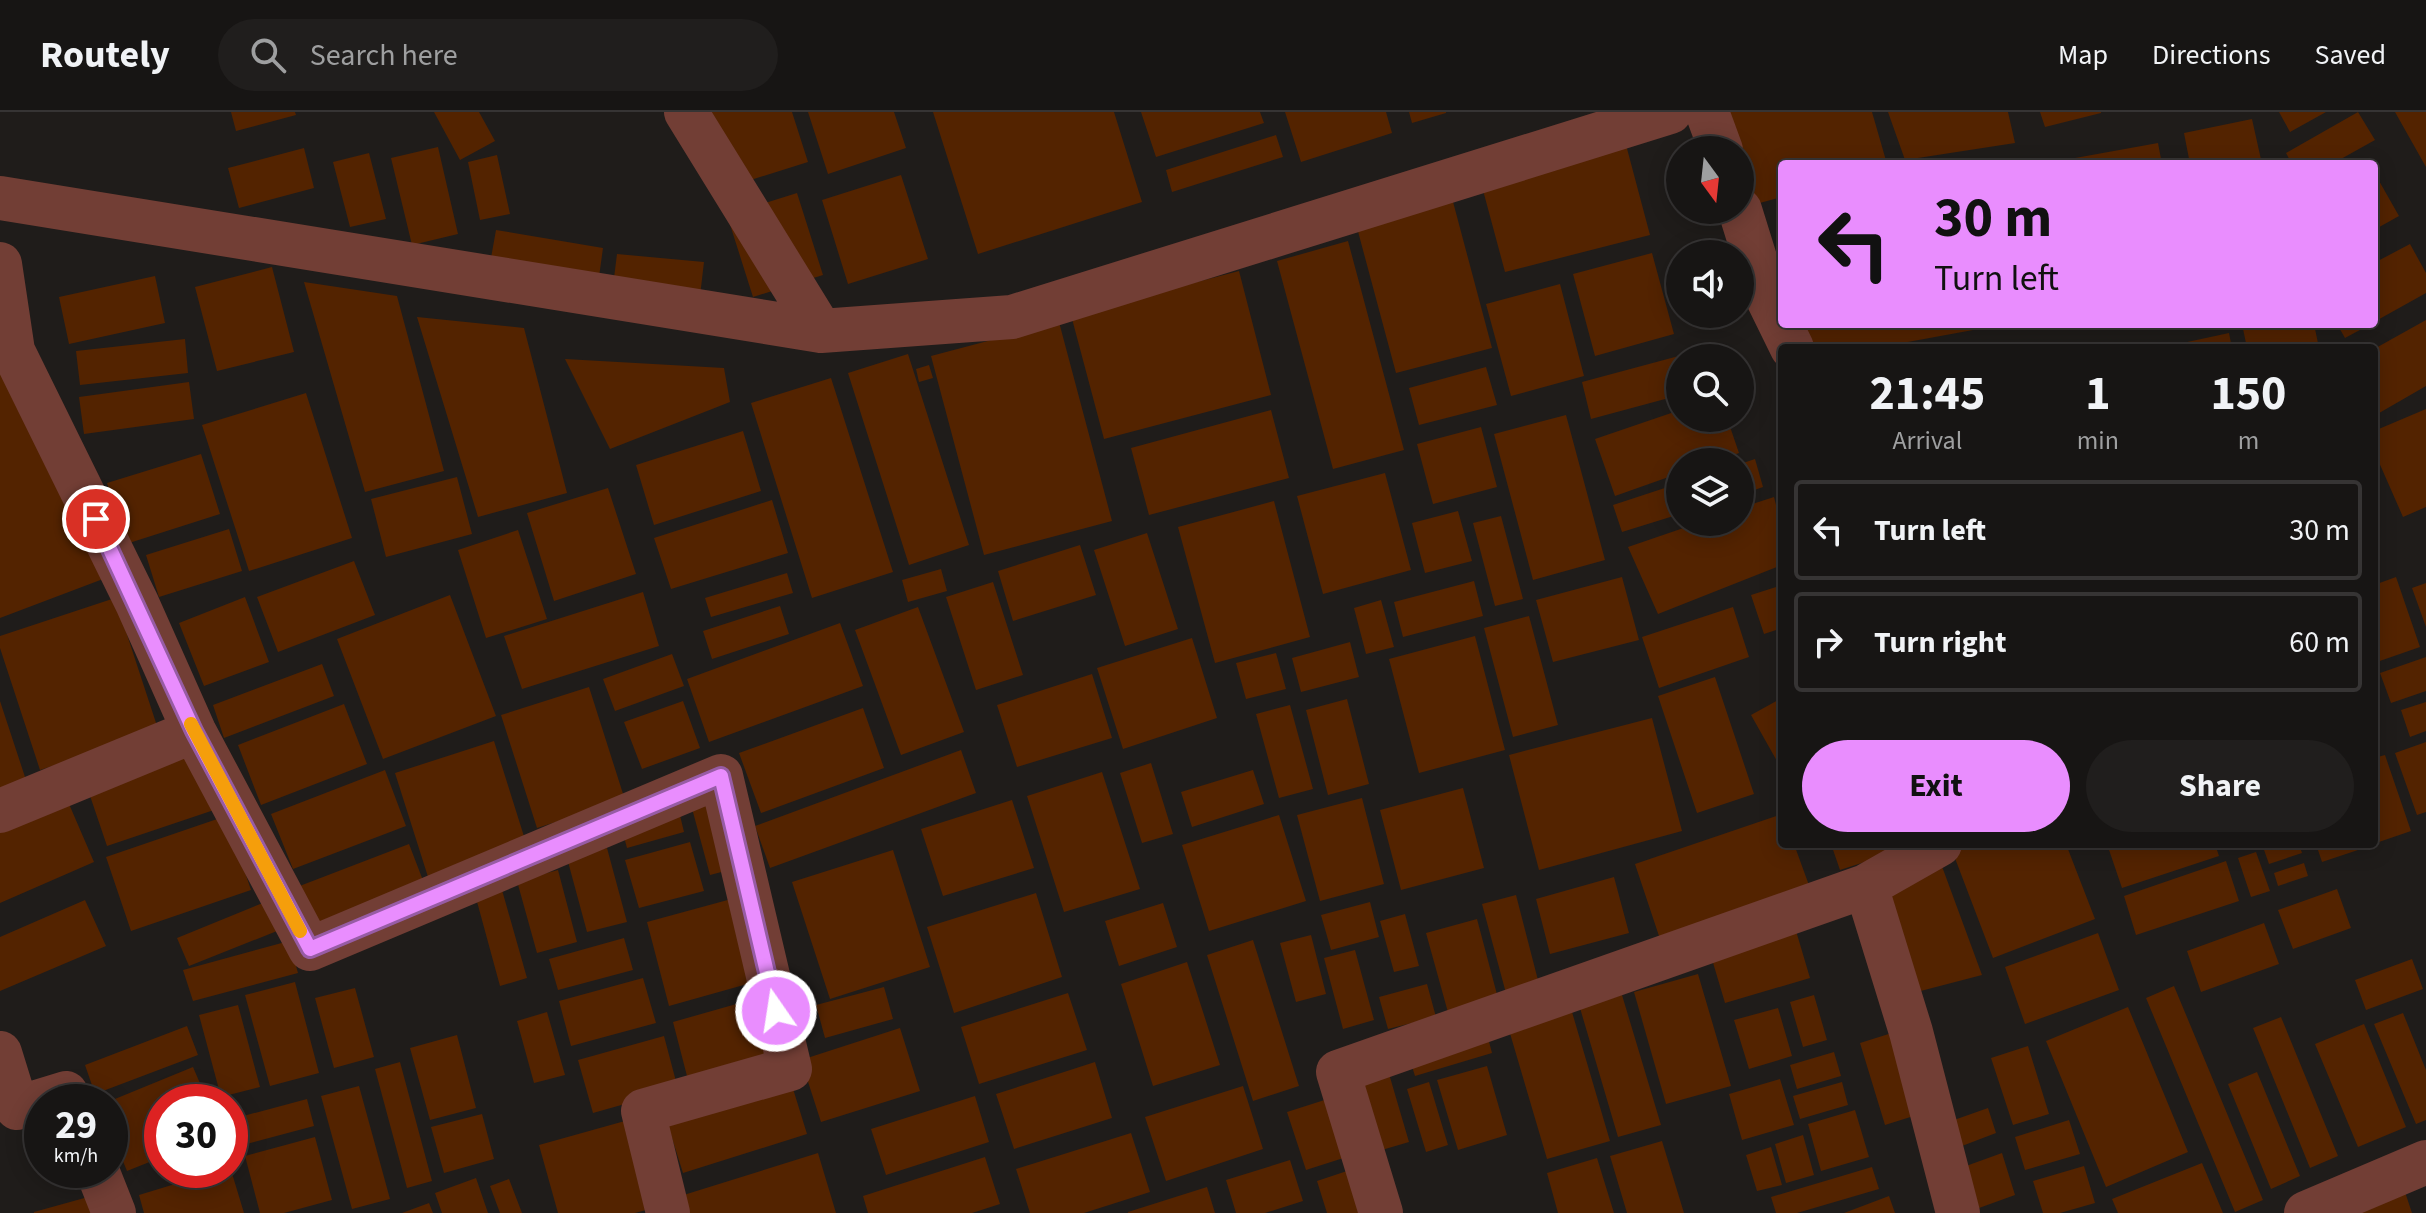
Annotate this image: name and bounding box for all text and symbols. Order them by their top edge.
search box [218,19,778,91]
text: Routely [40,28,170,82]
icon: search [246,33,290,77]
text: Search here [310,34,458,77]
text: Map [2058,35,2108,75]
text: Directions [2152,35,2271,75]
text: Saved [2315,35,2386,75]
north arrow [1666,136,1754,224]
map controls [1666,136,1754,536]
text: 30 m [1934,179,2052,258]
icon: left [1802,192,1906,296]
button: sound [1666,240,1754,328]
text: Turn left [1934,253,2059,304]
button: search [1666,344,1754,432]
text: 21:45 [1869,360,1985,428]
text: 1 [2085,360,2111,428]
text: 150 [2210,360,2286,428]
text: Arrival [1892,422,1962,459]
text: min [2077,422,2119,459]
text: m [2238,422,2259,459]
button: layers [1666,448,1754,536]
pin [62,485,130,553]
icon: arrive [74,497,118,541]
icon: left [1806,508,1850,552]
text: Turn left [1874,509,1986,552]
text: 30 m [2289,509,2350,552]
icon: right [1806,620,1850,664]
text: Turn right [1874,621,2006,664]
text: 60 m [2289,621,2350,664]
button: Exit [1802,740,2070,832]
button: Share [2086,740,2354,832]
position arrow [734,969,818,1053]
speed limit sign: 30 [144,1084,248,1188]
text: 29 [55,1097,97,1154]
text: km/h [54,1142,98,1170]

